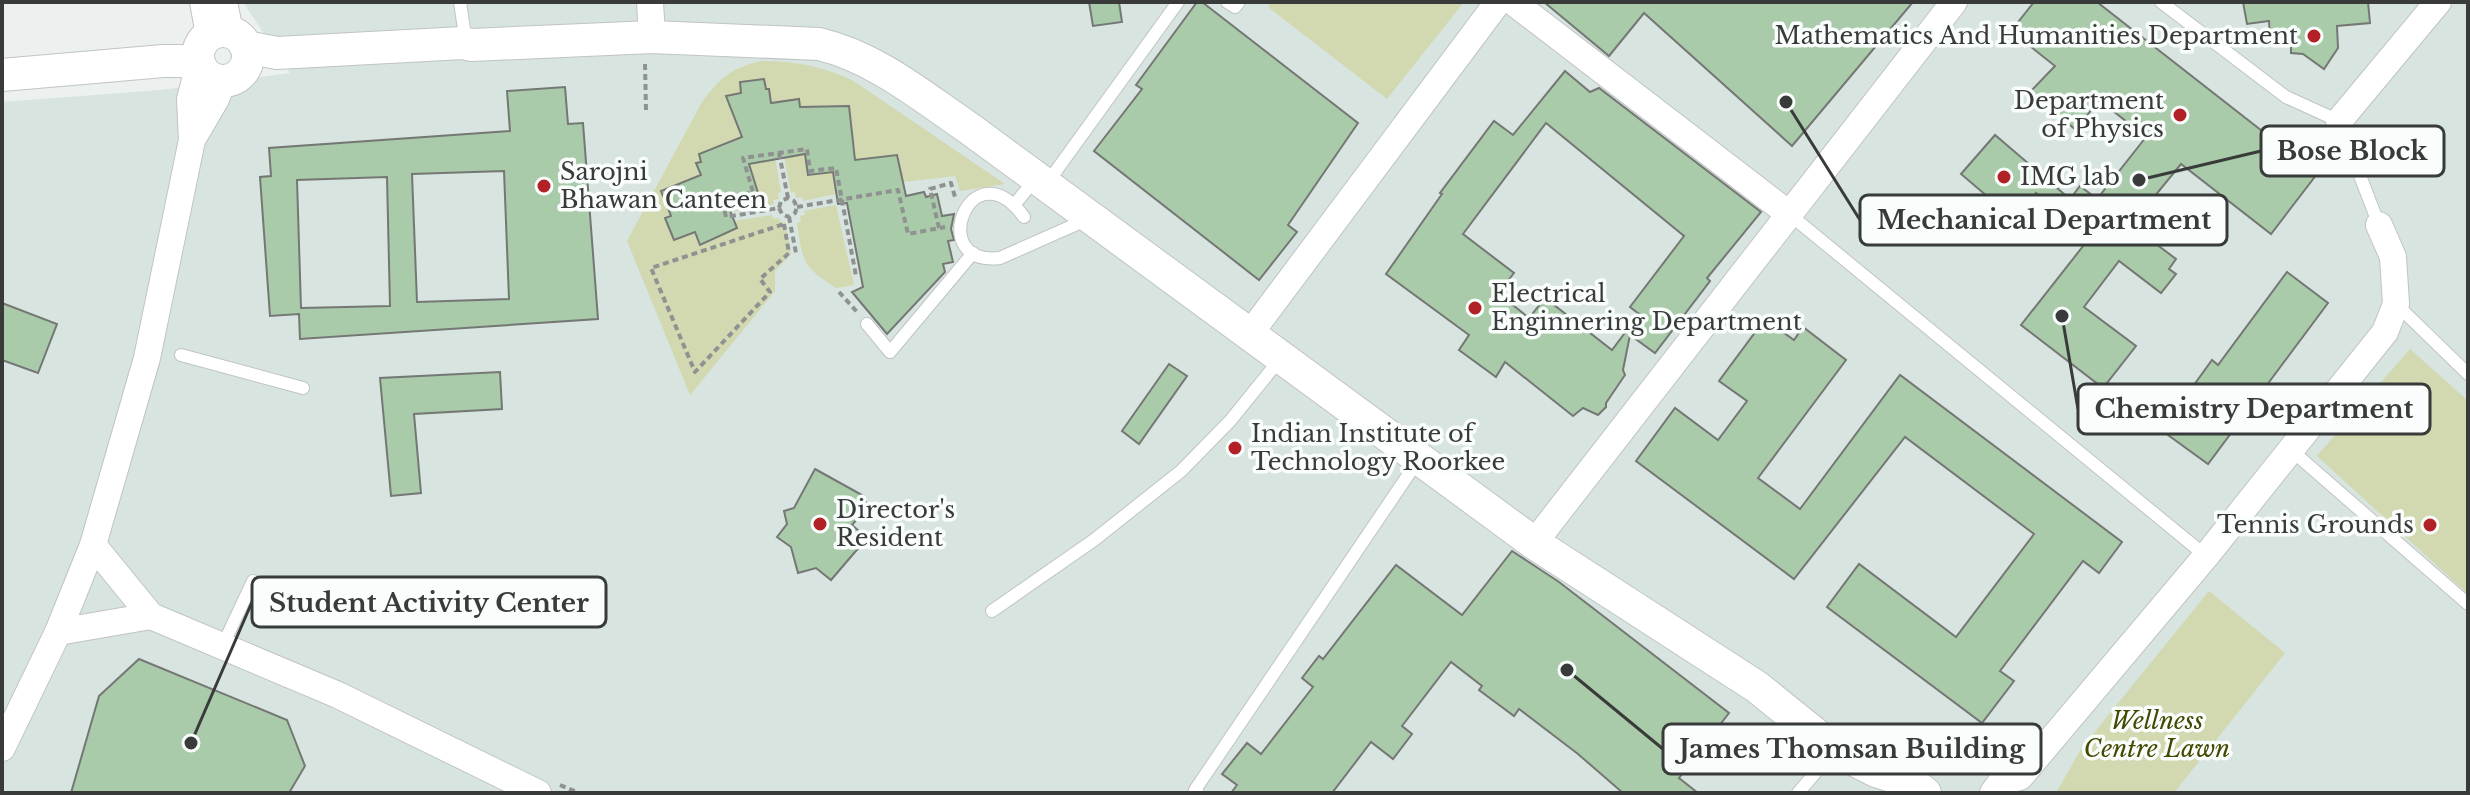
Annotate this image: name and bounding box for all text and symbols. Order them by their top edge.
place label: Mathematics And Humanities Department [1775,21,2298,50]
marker: Mathematics And Humanities Department [2305,27,2323,45]
place label: Department of Physics [2014,86,2164,143]
marker: Department of Physics [2171,106,2189,124]
callout: Bose Block [2261,126,2444,176]
text: Bose Block [2276,135,2428,167]
place label: Sarojni Bhawan Canteen [560,157,767,214]
place label: IMG lab [2020,162,2120,191]
marker: IMG lab [1995,168,2013,186]
marker: Sarojni Bhawan Canteen [535,177,553,195]
callout: Mechanical Department [1860,195,2227,245]
text: Mechanical Department [1877,204,2211,236]
place label: Electrical Enginnering Department [1491,279,1802,336]
marker: Electrical Enginnering Department [1466,299,1484,317]
callout: Chemistry Department [2078,384,2430,434]
text: Chemistry Department [2094,393,2414,425]
place label: Indian Institute of Technology Roorkee [1251,419,1505,476]
marker: Indian Institute of Technology Roorkee [1226,439,1244,457]
place label: Director's Resident [836,495,955,552]
place label: Tennis Grounds [2217,510,2414,539]
marker: Director's Resident [811,515,829,533]
marker: Tennis Grounds [2421,516,2439,534]
callout: Student Activity Center [252,577,606,627]
text: Student Activity Center [269,587,589,619]
park label: Wellness Centre Lawn [2084,706,2230,763]
callout: James Thomsan Building [1663,724,2041,774]
text: James Thomsan Building [1674,733,2026,765]

